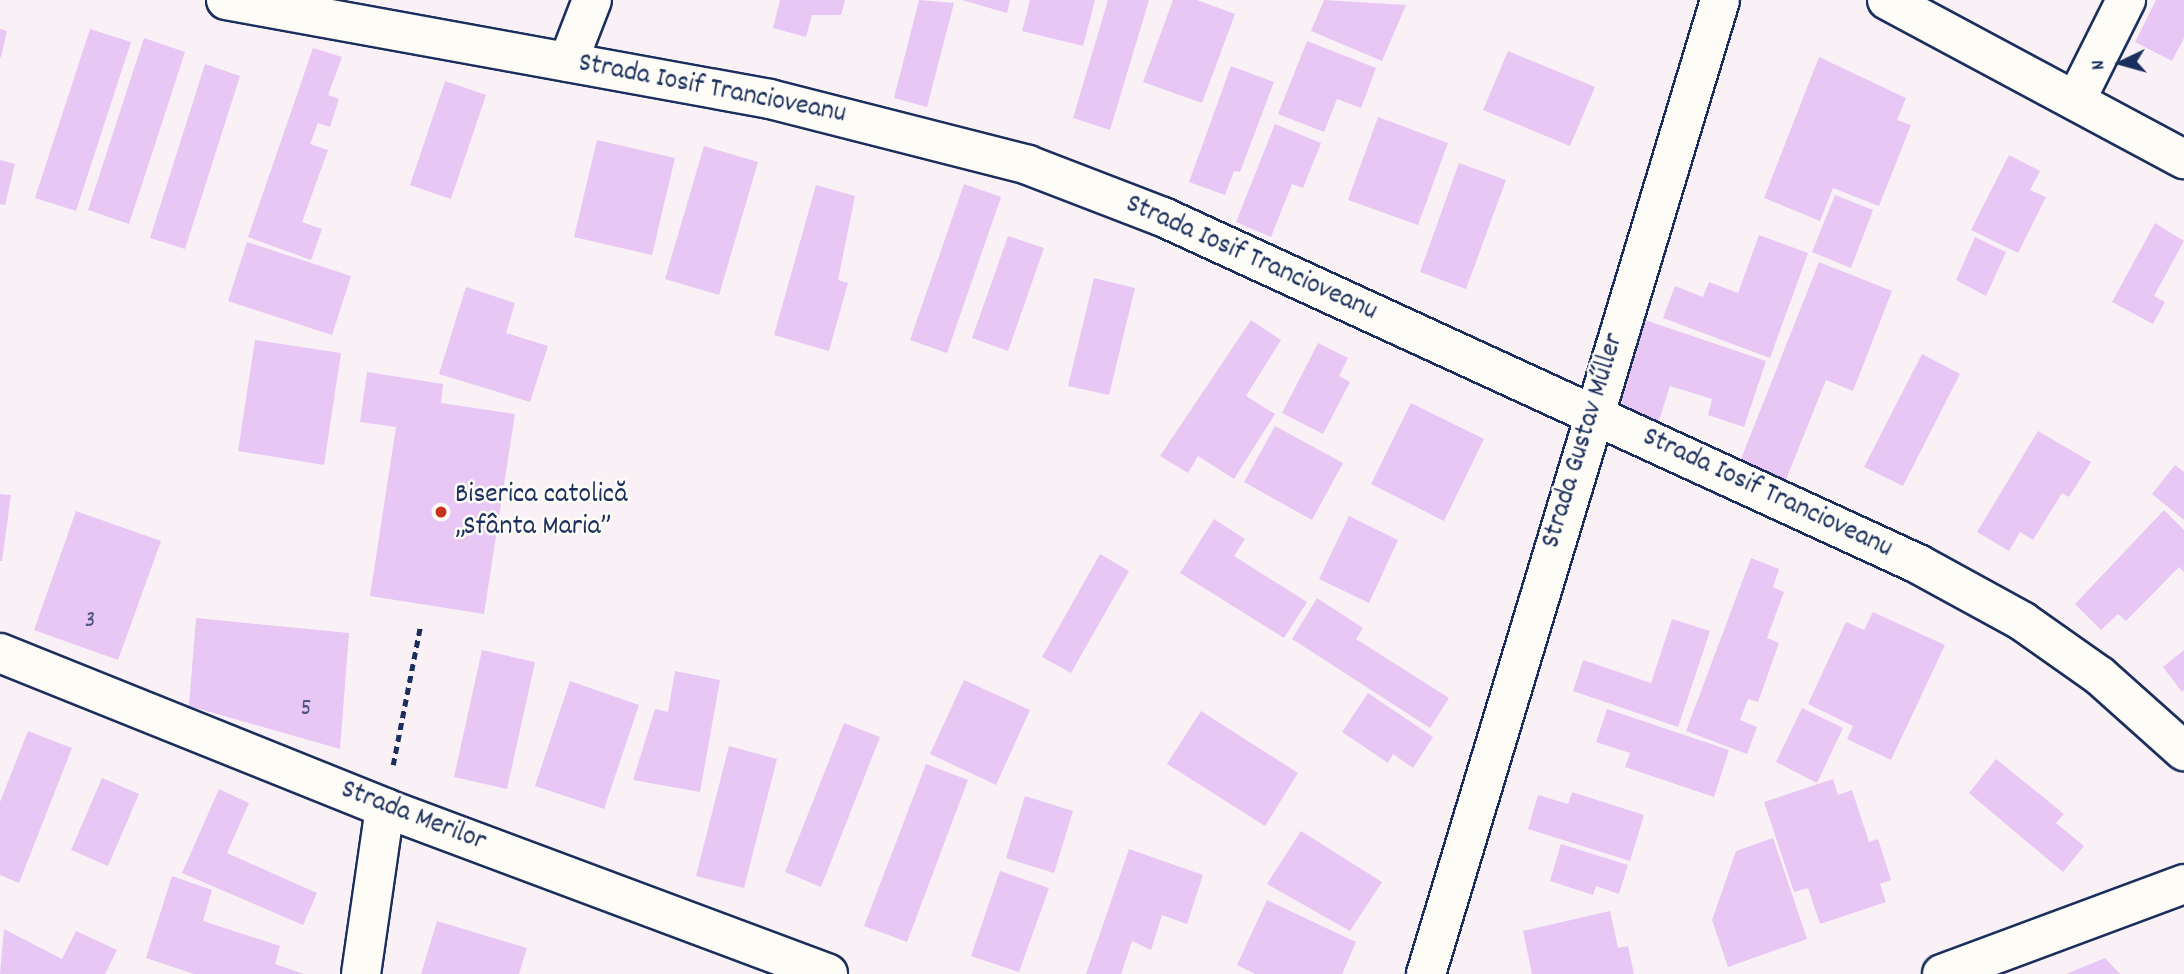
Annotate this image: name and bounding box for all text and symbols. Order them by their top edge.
north arrow [2086,28,2156,98]
street label: Strada Iosif Trancioveanu [575,48,849,132]
text: N [2086,59,2113,71]
street label: Strada Iosif Trancioveanu [1120,188,1382,330]
street label: Strada Gustav Műller [1535,329,1633,553]
street label: Strada Iosif Trancioveanu [1637,421,1897,567]
place label: Biserica catolică „Sfânta Maria” [455,479,628,545]
marker: Biserica catolică „Sfânta Maria” [433,504,449,520]
house number: 3 [85,608,95,636]
house number: 5 [300,696,312,724]
street label: Strada Merilor [336,774,490,860]

